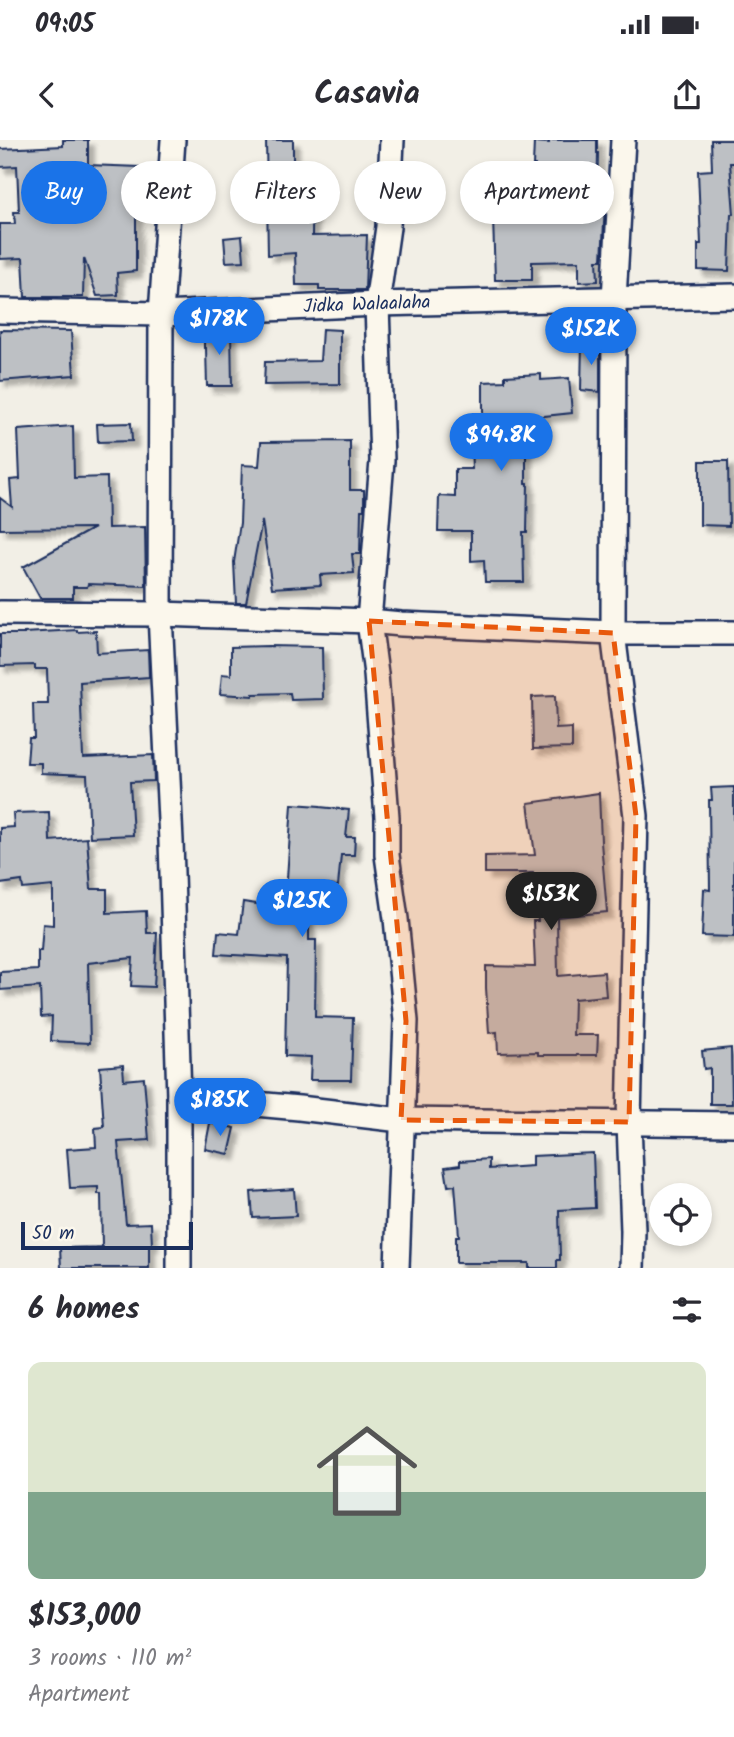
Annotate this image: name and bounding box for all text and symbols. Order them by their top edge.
text: 09:05 [35,4,94,46]
text: Casavia [314,69,420,120]
icon: back [28,76,66,114]
icon: share [668,76,706,114]
chip: Buy [21,161,107,224]
chip: Rent [121,161,216,224]
chip: Filters [230,161,340,224]
chip: New [354,161,446,224]
chip: Apartment [460,161,614,224]
street label: Jidka Walaalaha [303,288,431,322]
pin: $178K [170,298,268,357]
text: $178K [190,302,248,338]
pin: $152K [542,308,640,367]
text: $152K [561,312,621,348]
pin: $94.8K [444,414,558,473]
text: $94.8K [466,418,536,454]
pin: $153K [502,872,600,932]
text: $153K [522,877,580,913]
pin: $125K [253,880,351,939]
text: $125K [272,884,332,920]
pin: $185K [171,1079,269,1138]
text: $185K [190,1083,250,1119]
map controls [649,1183,712,1246]
button: locate [649,1183,712,1246]
scale bar [21,1219,192,1251]
text: 50 m [32,1219,74,1249]
text: 6 homes [28,1286,140,1334]
icon: filters [668,1291,706,1329]
icon: home [304,1408,430,1534]
text: $153,000 [28,1593,140,1641]
text: 3 rooms · 110 m² [28,1641,191,1677]
text: Apartment [28,1677,130,1713]

